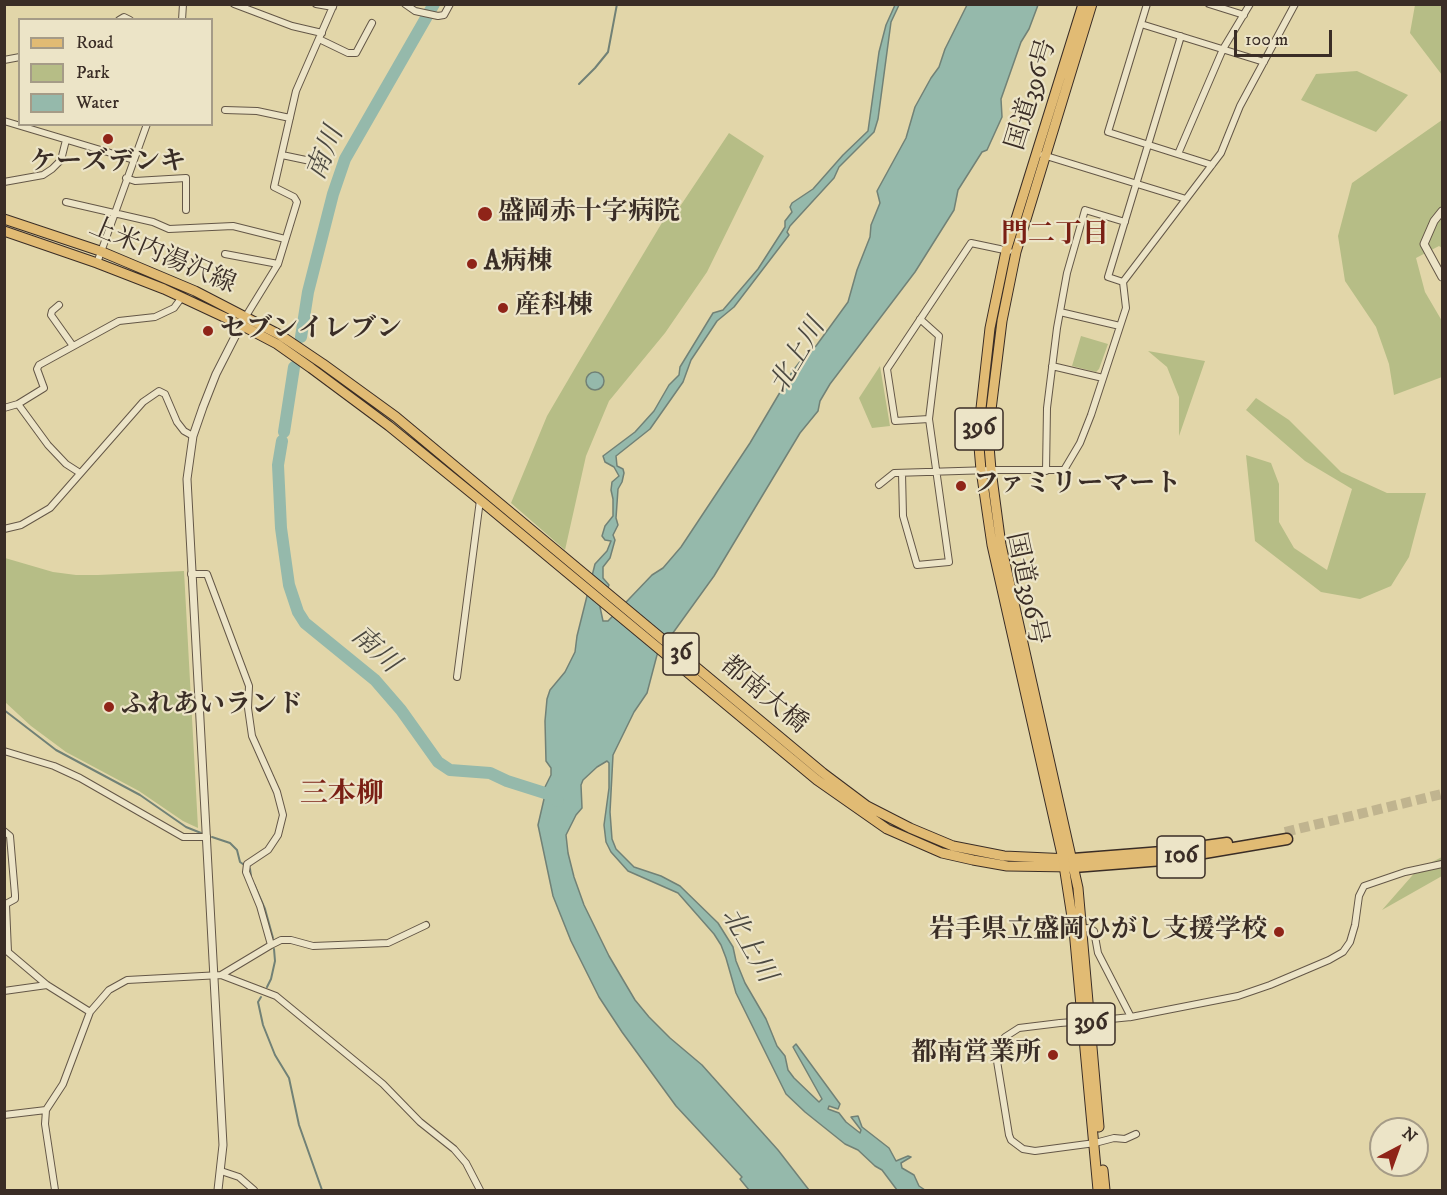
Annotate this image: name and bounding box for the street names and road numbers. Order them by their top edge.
street label: 国道396号 [1001,36,1065,154]
street label: 上米内湯沢線 [84,212,240,302]
road number: 396 [955,408,1003,450]
street label: 国道396号 [998,530,1052,648]
road number: 36 [663,633,699,675]
street label: 都南大橋 [713,651,813,741]
road number: 106 [1157,836,1205,878]
road number: 396 [1067,1003,1115,1045]

